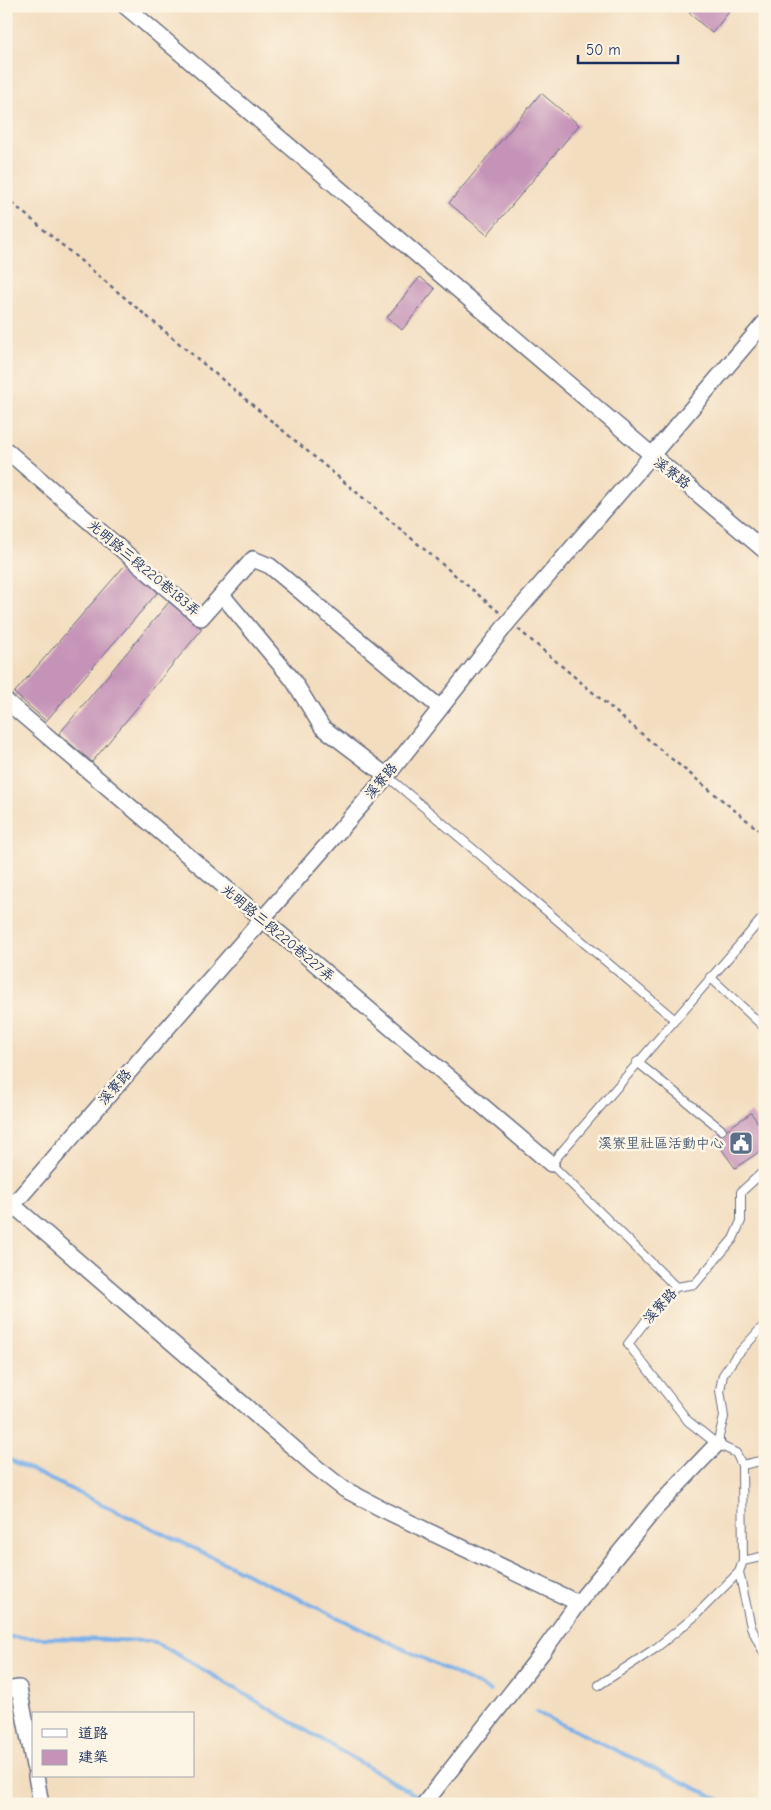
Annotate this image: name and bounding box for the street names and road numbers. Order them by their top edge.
street label: 溪寮路 [650,453,694,493]
street label: 光明路三段220巷183弄 [85,516,203,620]
street label: 溪寮路 [361,759,401,803]
street label: 光明路三段220巷227弄 [218,881,338,985]
street label: 溪寮路 [95,1066,135,1108]
street label: 溪寮路 [639,1285,681,1327]

